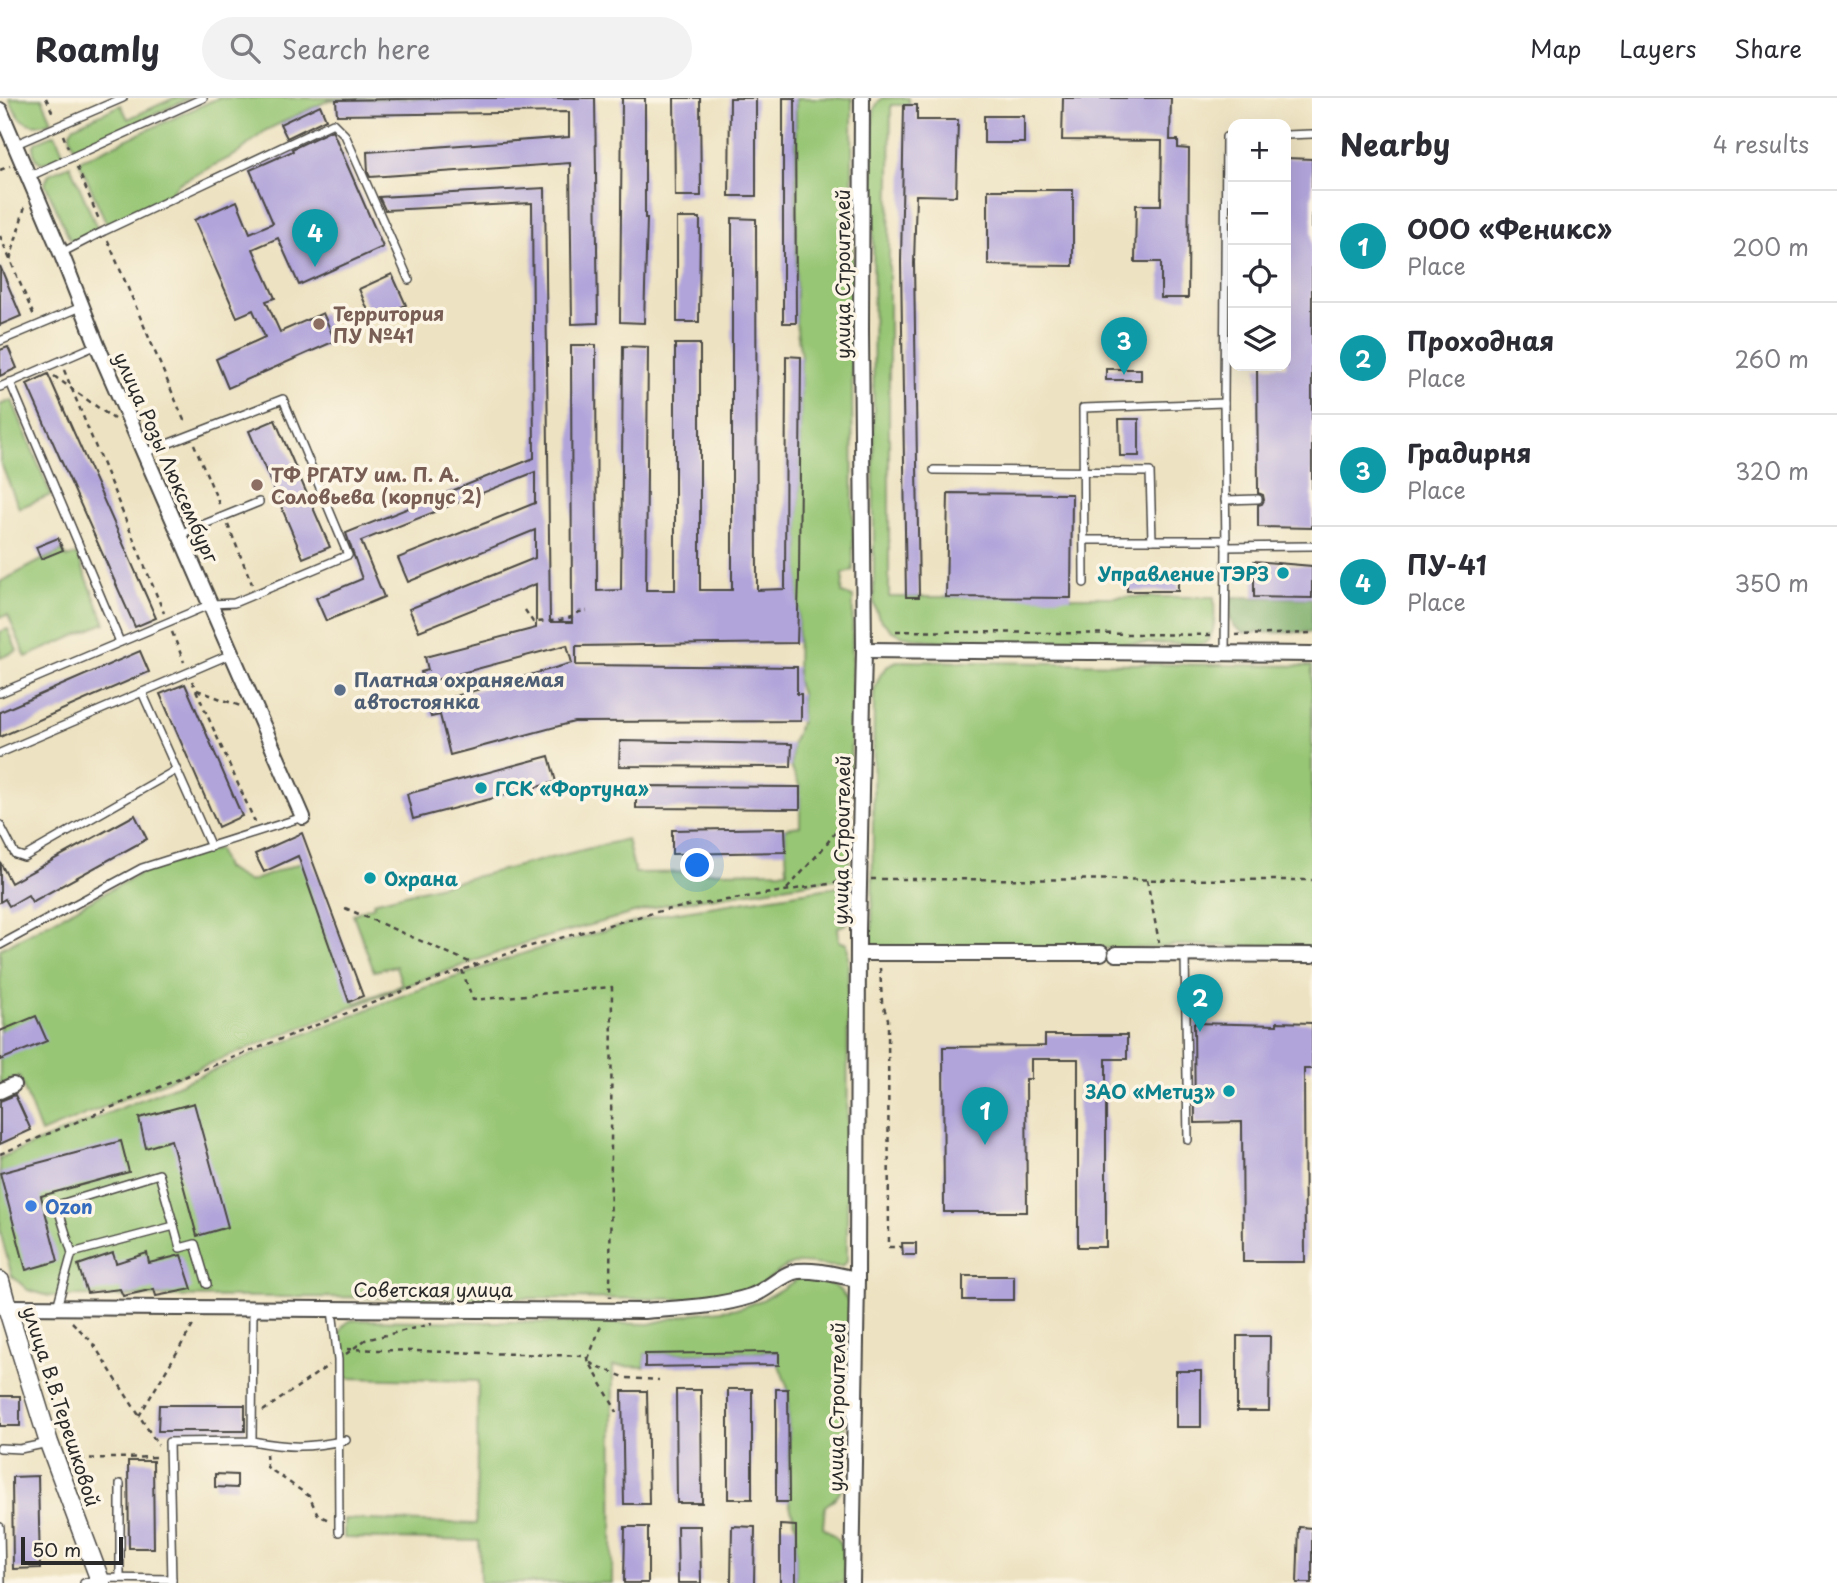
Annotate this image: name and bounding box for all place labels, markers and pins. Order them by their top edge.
pin: 4 [292,209,338,267]
place label: Территория ПУ №41 [333,299,444,349]
marker: Территория ПУ №41 [311,316,327,332]
pin: 3 [1101,317,1147,375]
place label: ТФ РГАТУ им. П. А. Соловьева (корпус 2) [271,460,482,510]
marker: ТФ РГАТУ им. П. А. Соловьева (корпус 2) [249,477,265,493]
place label: Управление ТЭРЗ [1098,559,1269,587]
marker: Управление ТЭРЗ [1275,565,1291,581]
place label: Платная охраняемая автостоянка [354,665,564,715]
marker: Платная охраняемая автостоянка [332,682,348,698]
place label: ГСК «Фортуна» [495,774,649,802]
marker: ГСК «Фортуна» [473,780,489,796]
place label: Охрана [384,864,458,892]
marker: Охрана [362,870,378,886]
pin: 2 [1177,974,1223,1032]
place label: ЗАО «Метиз» [1085,1077,1215,1105]
marker: ЗАО «Метиз» [1221,1083,1237,1099]
pin: 1 [962,1087,1008,1145]
place label: Ozon [45,1192,93,1220]
marker: Ozon [23,1198,39,1214]

